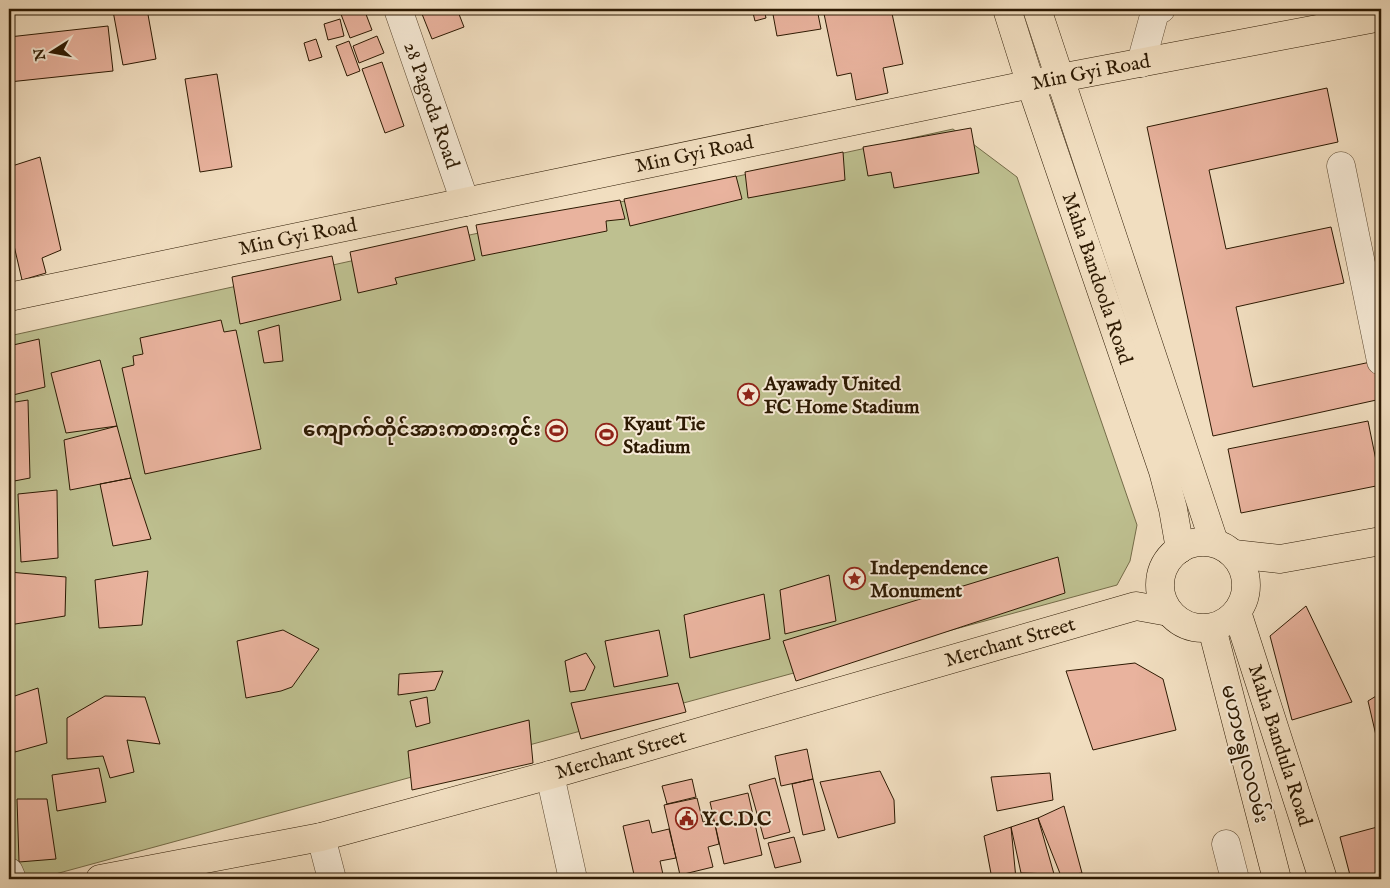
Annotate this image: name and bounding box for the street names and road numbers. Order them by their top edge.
street label: 28 Pagoda Road [398,39,465,172]
street label: Min Gyi Road [1030,49,1152,96]
street label: Min Gyi Road [633,130,756,179]
street label: Maha Bandoola Road [1056,189,1138,368]
street label: Min Gyi Road [237,212,359,261]
street label: Merchant Street [942,612,1078,673]
street label: Maha Bandula Road [1242,661,1318,830]
street label: မဟာဗန္ဓုလလမ်း [1212,681,1276,826]
street label: Merchant Street [553,724,689,785]

